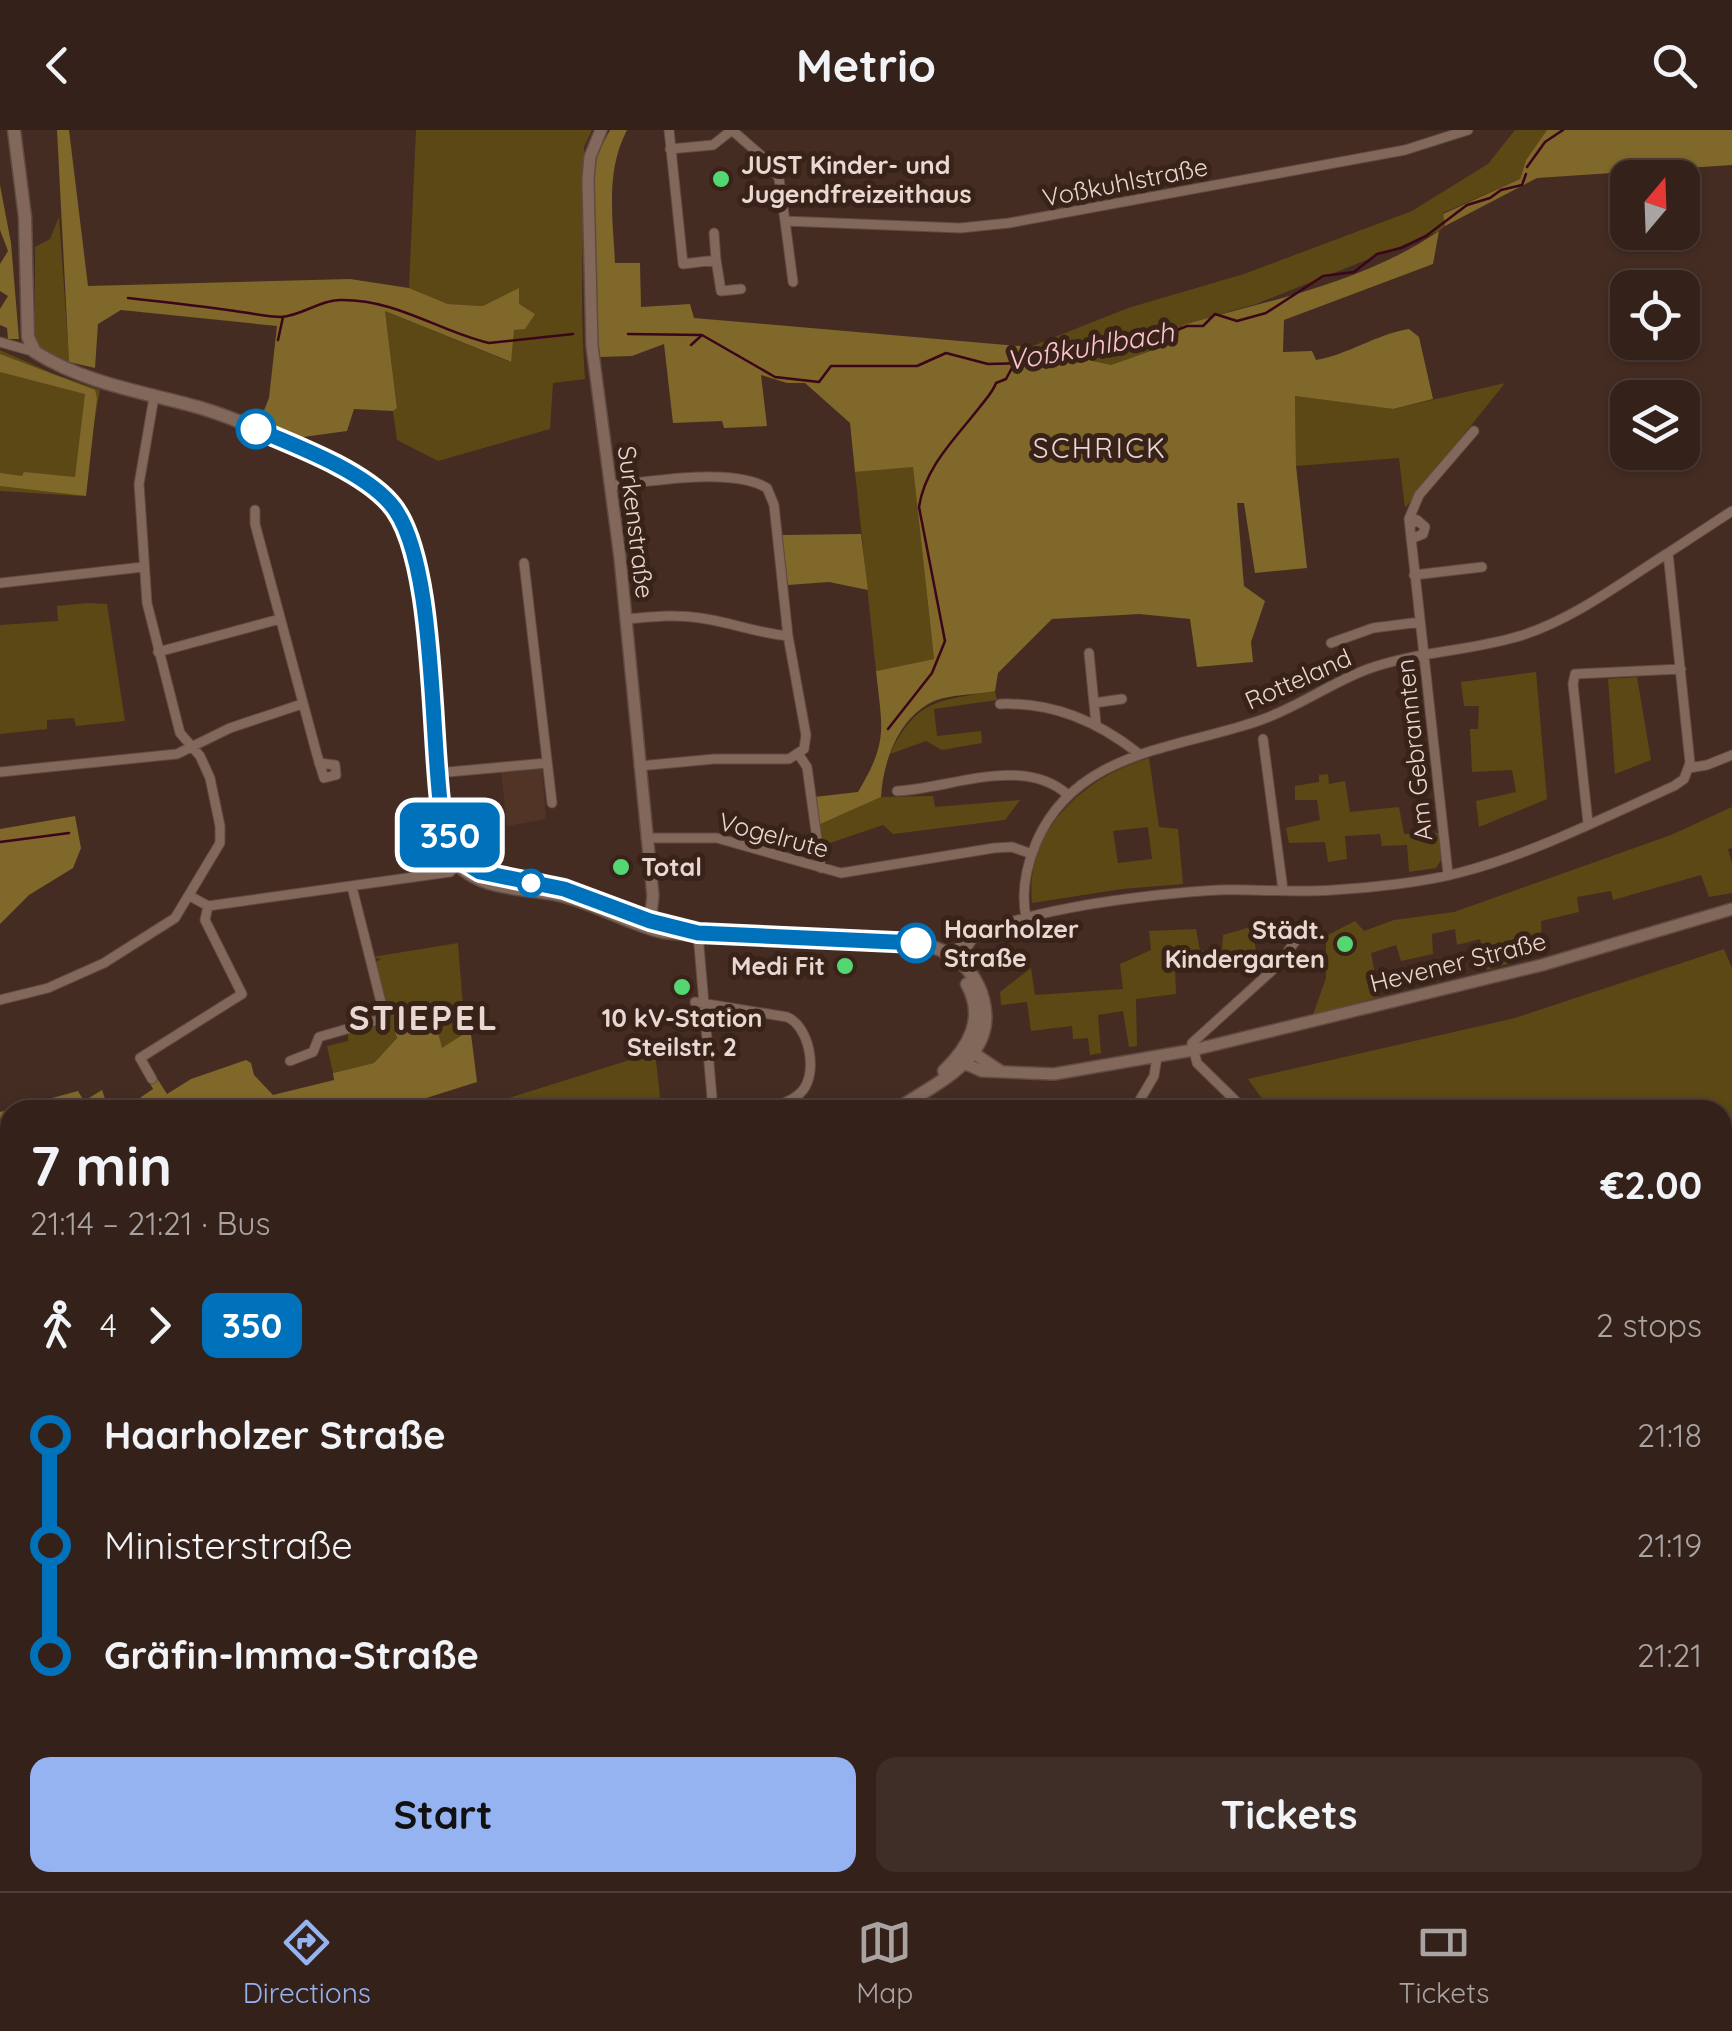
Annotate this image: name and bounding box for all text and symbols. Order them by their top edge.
text: Metrio [796,37,936,93]
icon: back [30,38,85,93]
icon: search [1647,38,1702,93]
place label: JUST Kinder- und Jugendfreizeithaus [741,149,971,209]
street label: Voßkuhlstraße [1040,150,1210,213]
north arrow [1610,160,1700,250]
map controls [1610,160,1700,470]
marker: JUST Kinder- und Jugendfreizeithaus [710,168,732,190]
button: locate [1610,270,1700,360]
water label: Voßkuhlbach [1003,313,1177,377]
button: layers [1610,380,1700,470]
unlabelled marker [237,410,275,448]
district label: SCHRICK [1033,430,1167,465]
street label: Surkenstraße [612,444,661,600]
street label: Rotteland [1240,641,1356,716]
street label: Am Gebrannten [1389,658,1438,843]
line badge: 350 [392,802,508,868]
street label: Vogelrute [716,805,832,864]
text: 350 [420,813,480,857]
place label: Total [641,851,702,882]
marker: Total [610,856,632,878]
unlabelled marker [518,870,544,896]
place label: Haarholzer Straße [944,913,1079,973]
place label: Städt. Kindergarten [1165,914,1325,974]
marker: Haarholzer Straße [897,924,935,962]
street label: Hevener Straße [1367,925,1549,998]
marker: Städt. Kindergarten [1334,933,1356,955]
place label: Medi Fit [731,950,825,981]
marker: Medi Fit [834,955,856,977]
marker: 10 kV-Station Steilstr. 2 [671,976,693,998]
district label: STIEPEL [349,995,499,1039]
place label: 10 kV-Station Steilstr. 2 [602,1002,762,1062]
text: 7 min [30,1131,172,1200]
text: €2.00 [1600,1161,1702,1209]
text: 21:14 – 21:21 · Bus [30,1203,270,1243]
icon: walk [30,1298,85,1353]
icon: forward [132,1298,187,1353]
text: 350 [222,1303,282,1347]
text: 4 [100,1305,117,1345]
text: 2 stops [1596,1305,1702,1345]
text: Haarholzer Straße [104,1411,446,1459]
text: 21:18 [1637,1415,1702,1455]
text: Ministerstraße [104,1521,353,1569]
text: 21:19 [1637,1525,1702,1565]
text: Gräfin-Imma-Straße [104,1631,479,1679]
text: 21:21 [1637,1635,1702,1675]
button: Start [30,1757,856,1872]
button: Tickets [876,1757,1702,1872]
tab: Directions [243,1915,371,2010]
tab: Map [856,1915,913,2010]
tab: Tickets [1399,1915,1489,2010]

